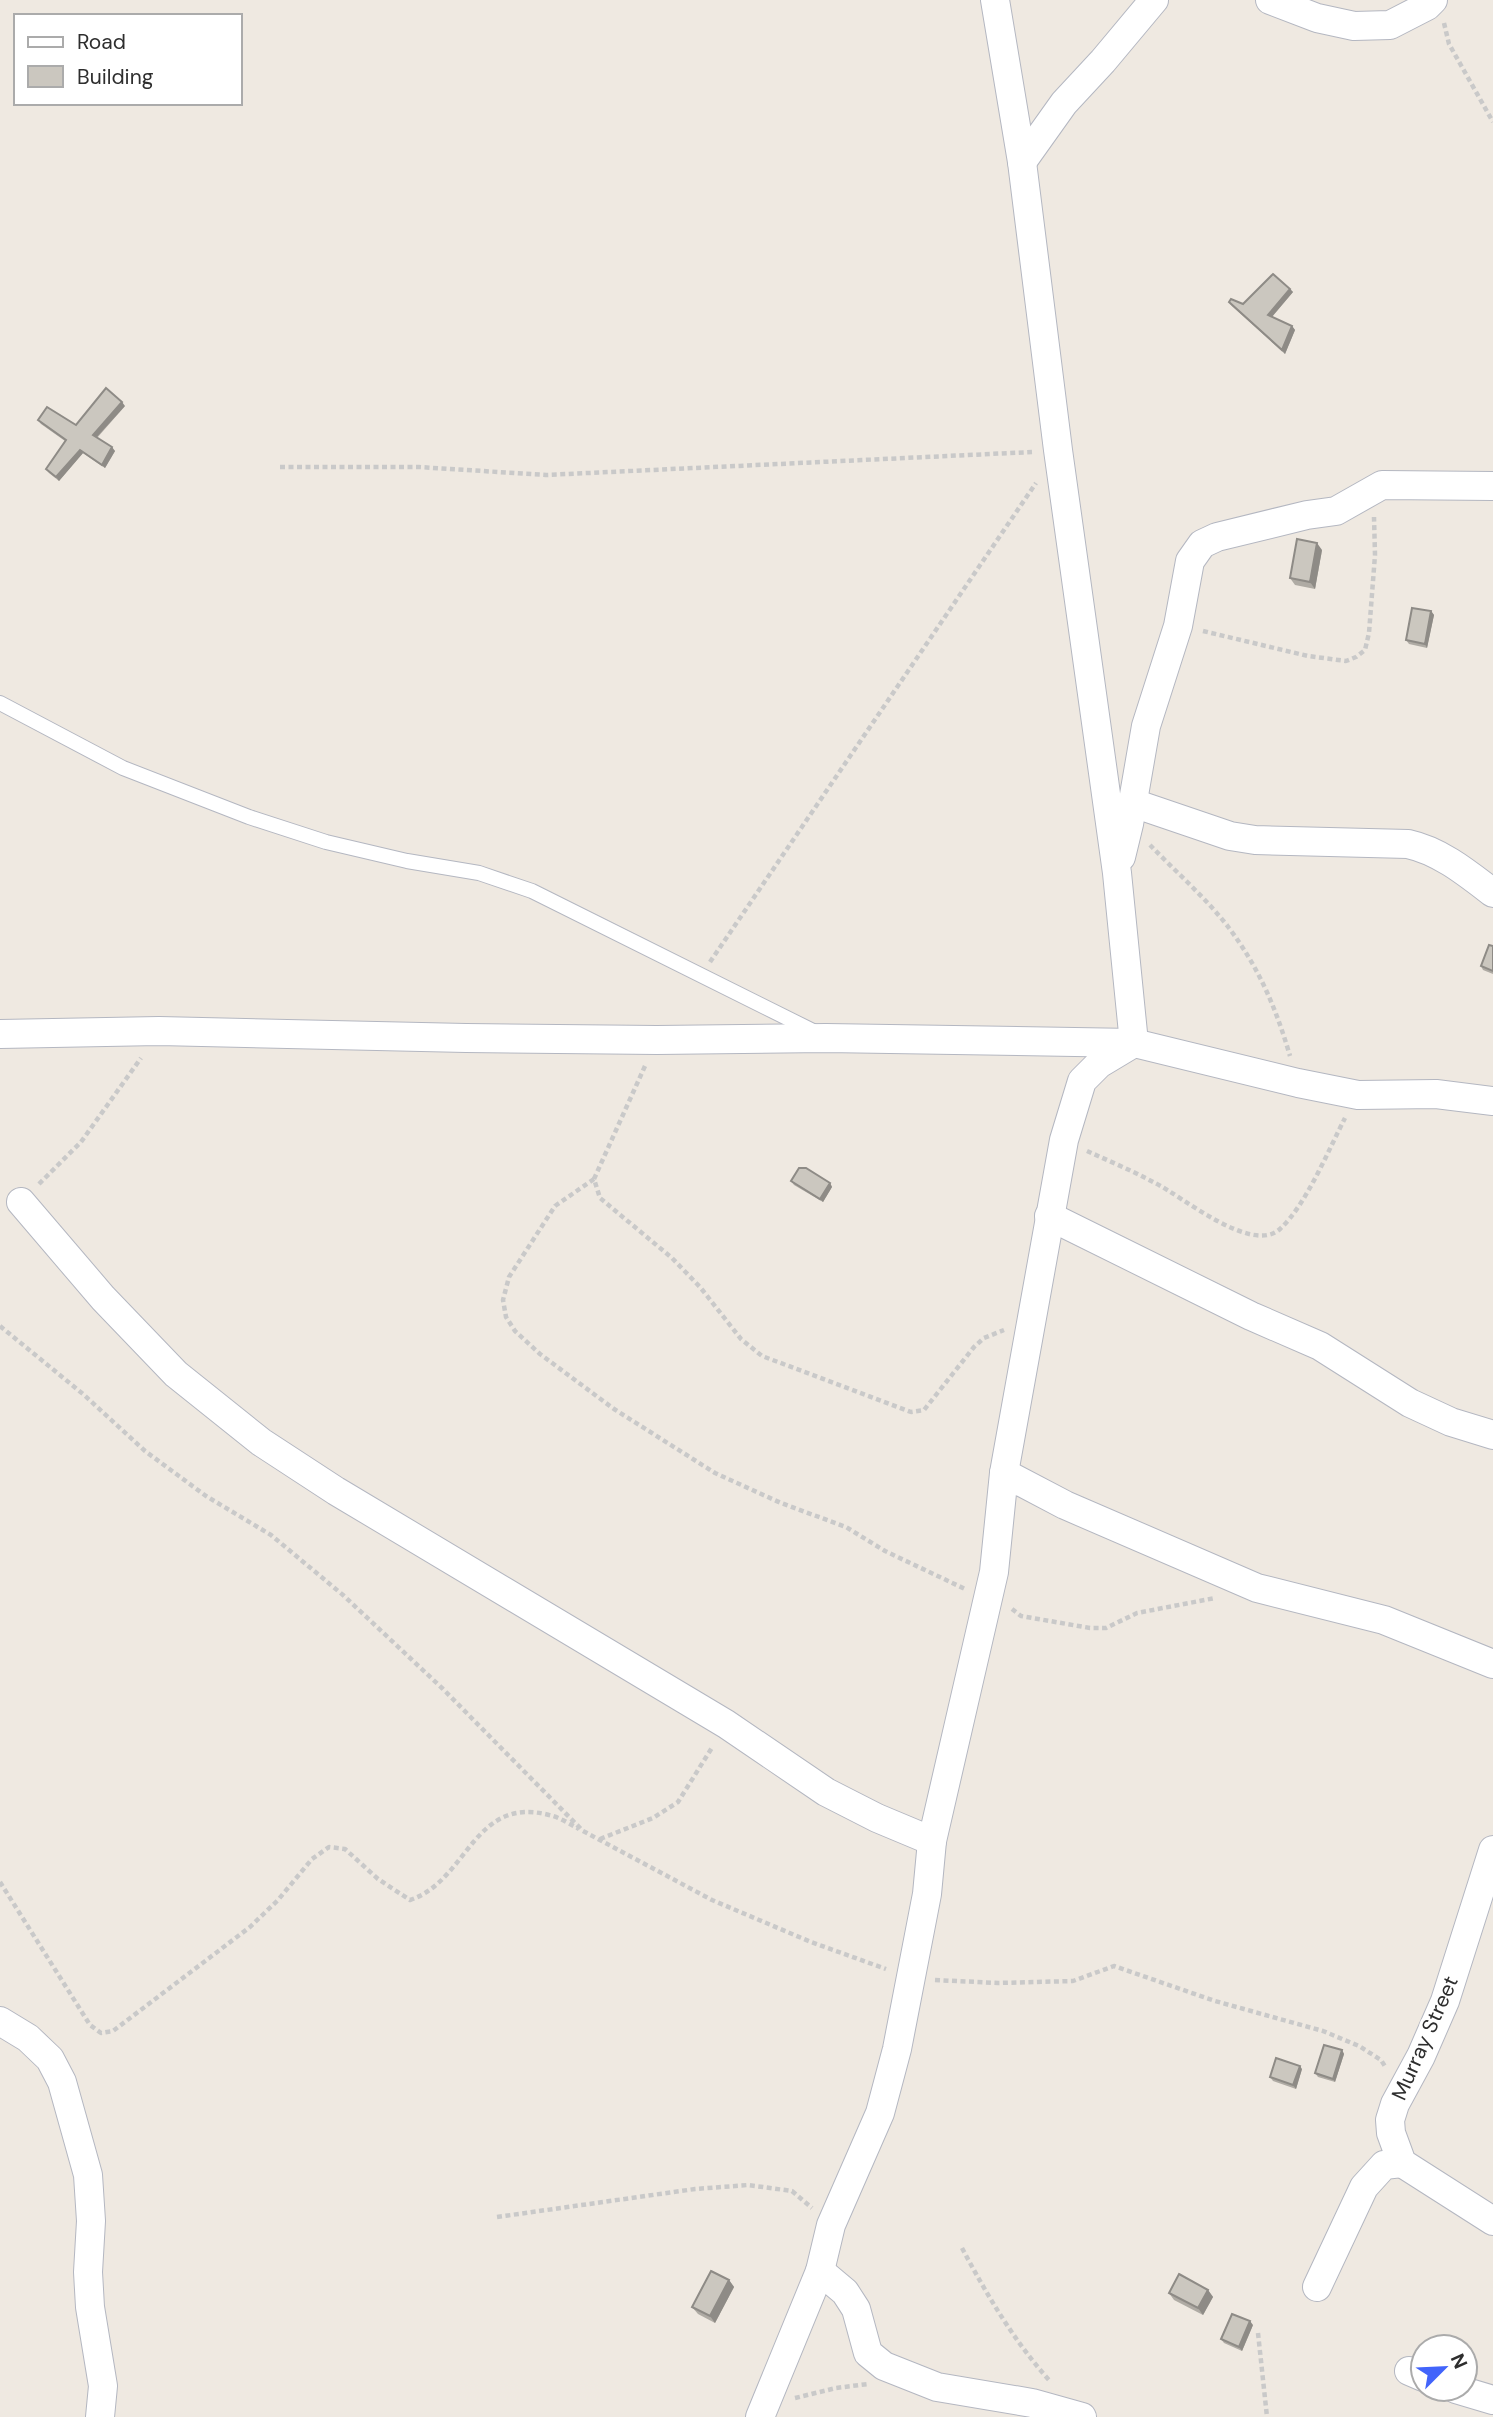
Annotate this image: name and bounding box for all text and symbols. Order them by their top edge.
legend [14,14,242,105]
text: Road [77,28,126,56]
text: Building [77,63,154,91]
street label: Murray Street [1385,1971,1465,2105]
north arrow [1409,2333,1479,2403]
text: N [1445,2350,1473,2373]

